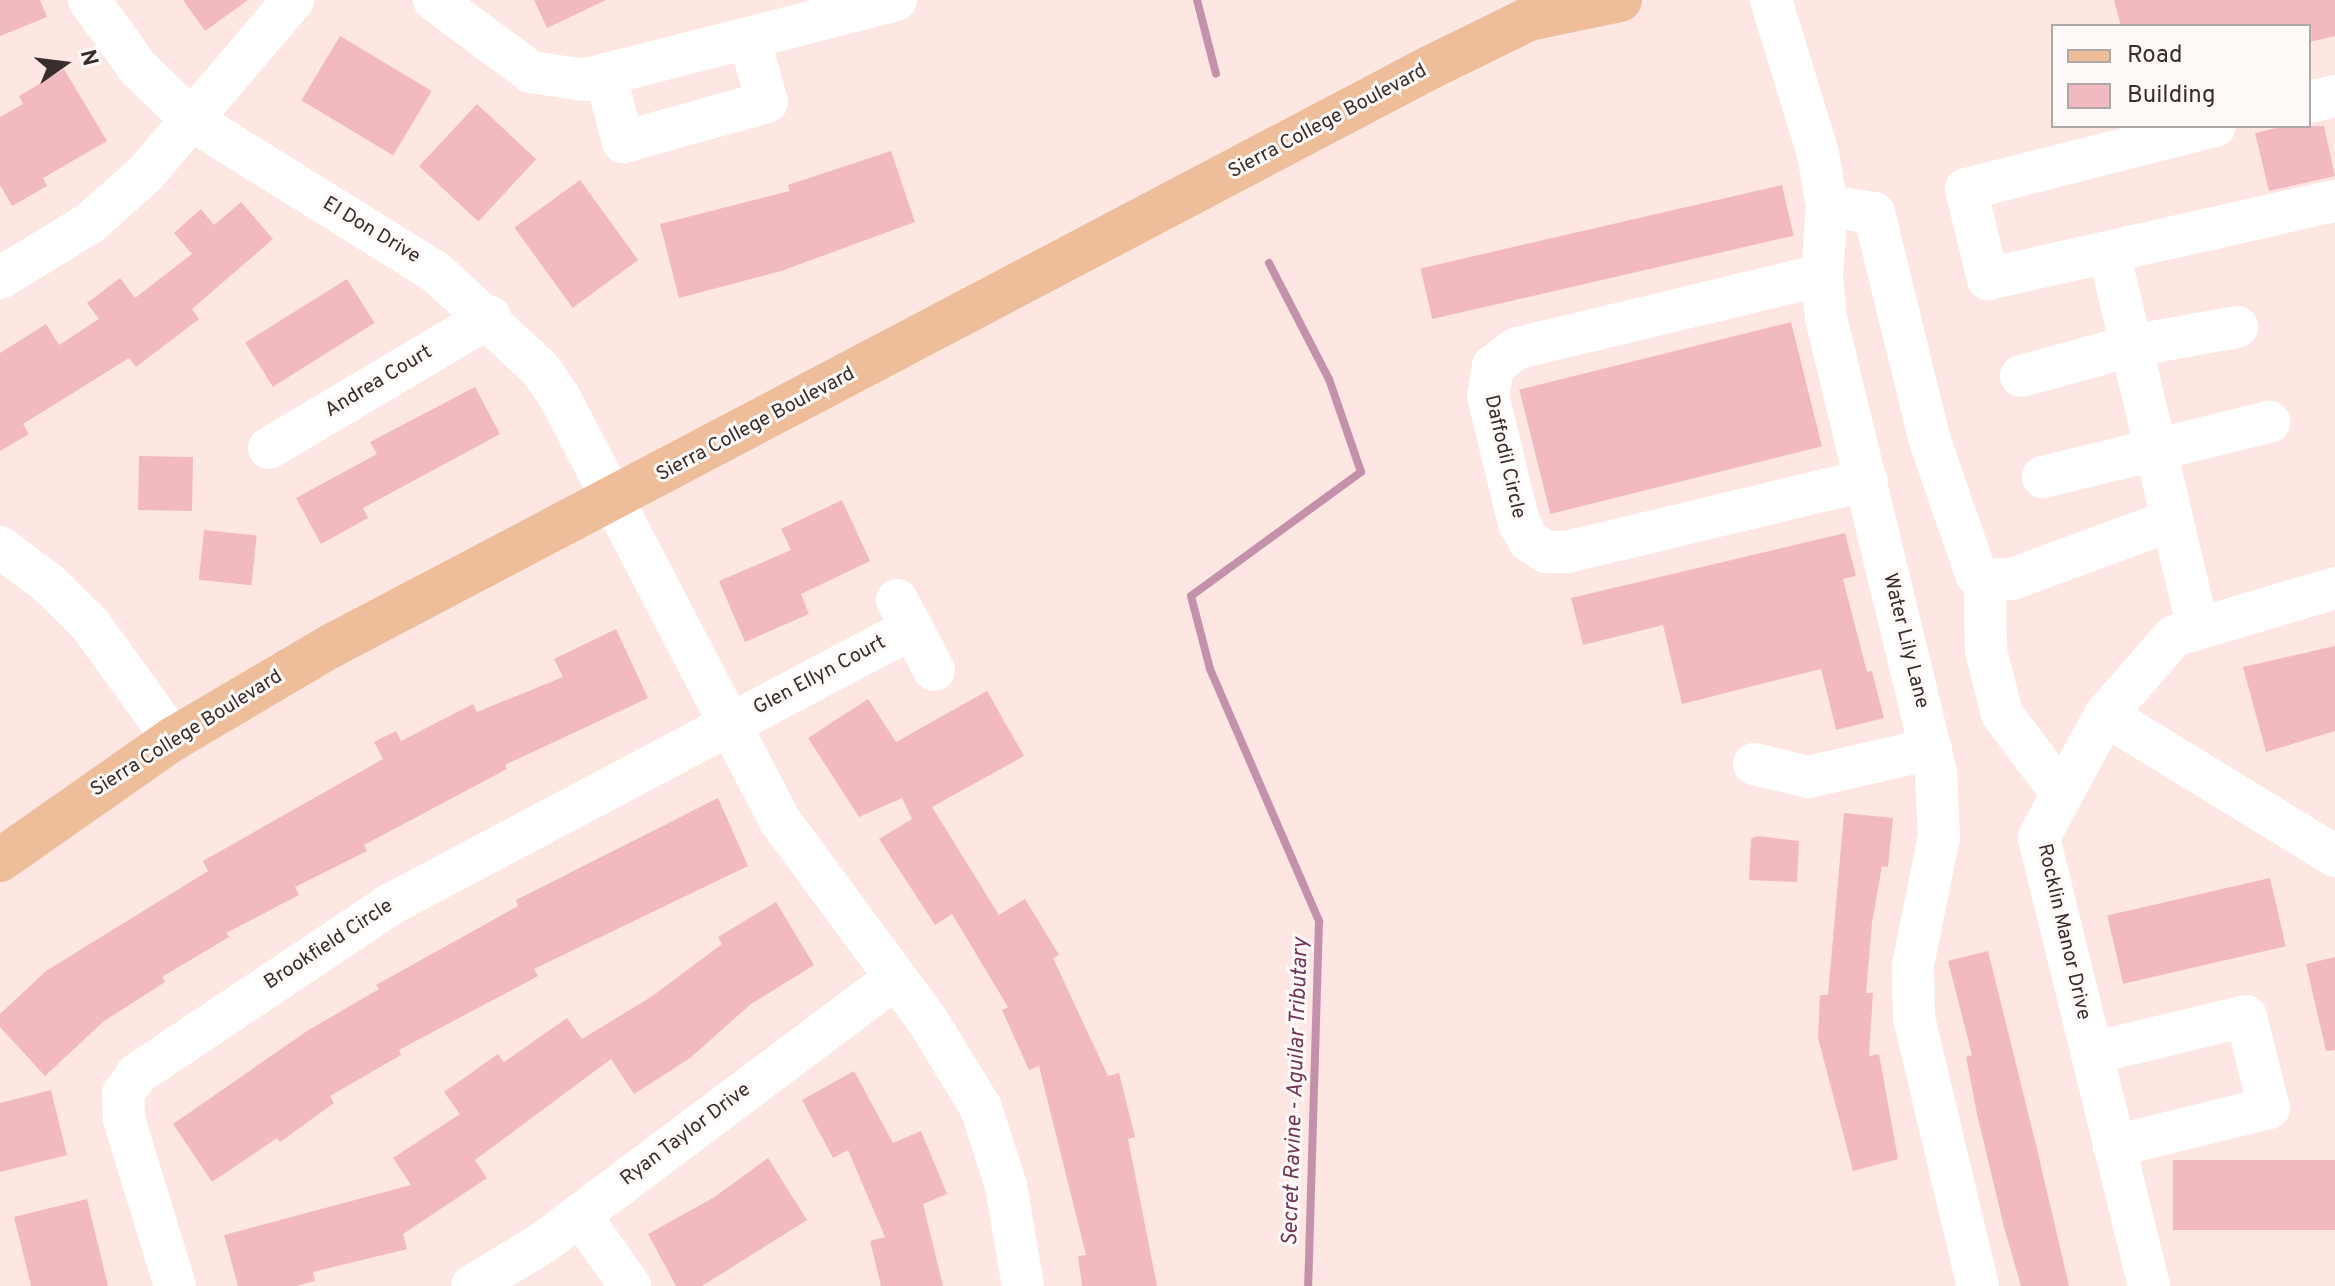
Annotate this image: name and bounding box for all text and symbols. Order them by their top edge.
north arrow [24,24,104,104]
legend [2051,24,2311,128]
text: Road [2127,41,2183,71]
text: N [73,47,103,69]
street label: Sierra College Boulevard [1225,59,1431,185]
text: Building [2127,81,2216,111]
street label: El Don Drive [318,192,424,270]
street label: Andrea Court [321,341,437,423]
street label: Sierra College Boulevard [653,362,859,488]
street label: Daffodil Circle [1478,393,1530,521]
street label: Water Lily Lane [1877,571,1933,711]
street label: Glen Ellyn Court [750,631,890,721]
street label: Sierra College Boulevard [87,665,287,803]
street label: Rocklin Manor Drive [2031,842,2095,1022]
street label: Brookfield Circle [260,894,398,996]
water label: Secret Ravine - Aguilar Tributary [1277,937,1315,1247]
street label: Ryan Taylor Drive [616,1078,756,1192]

